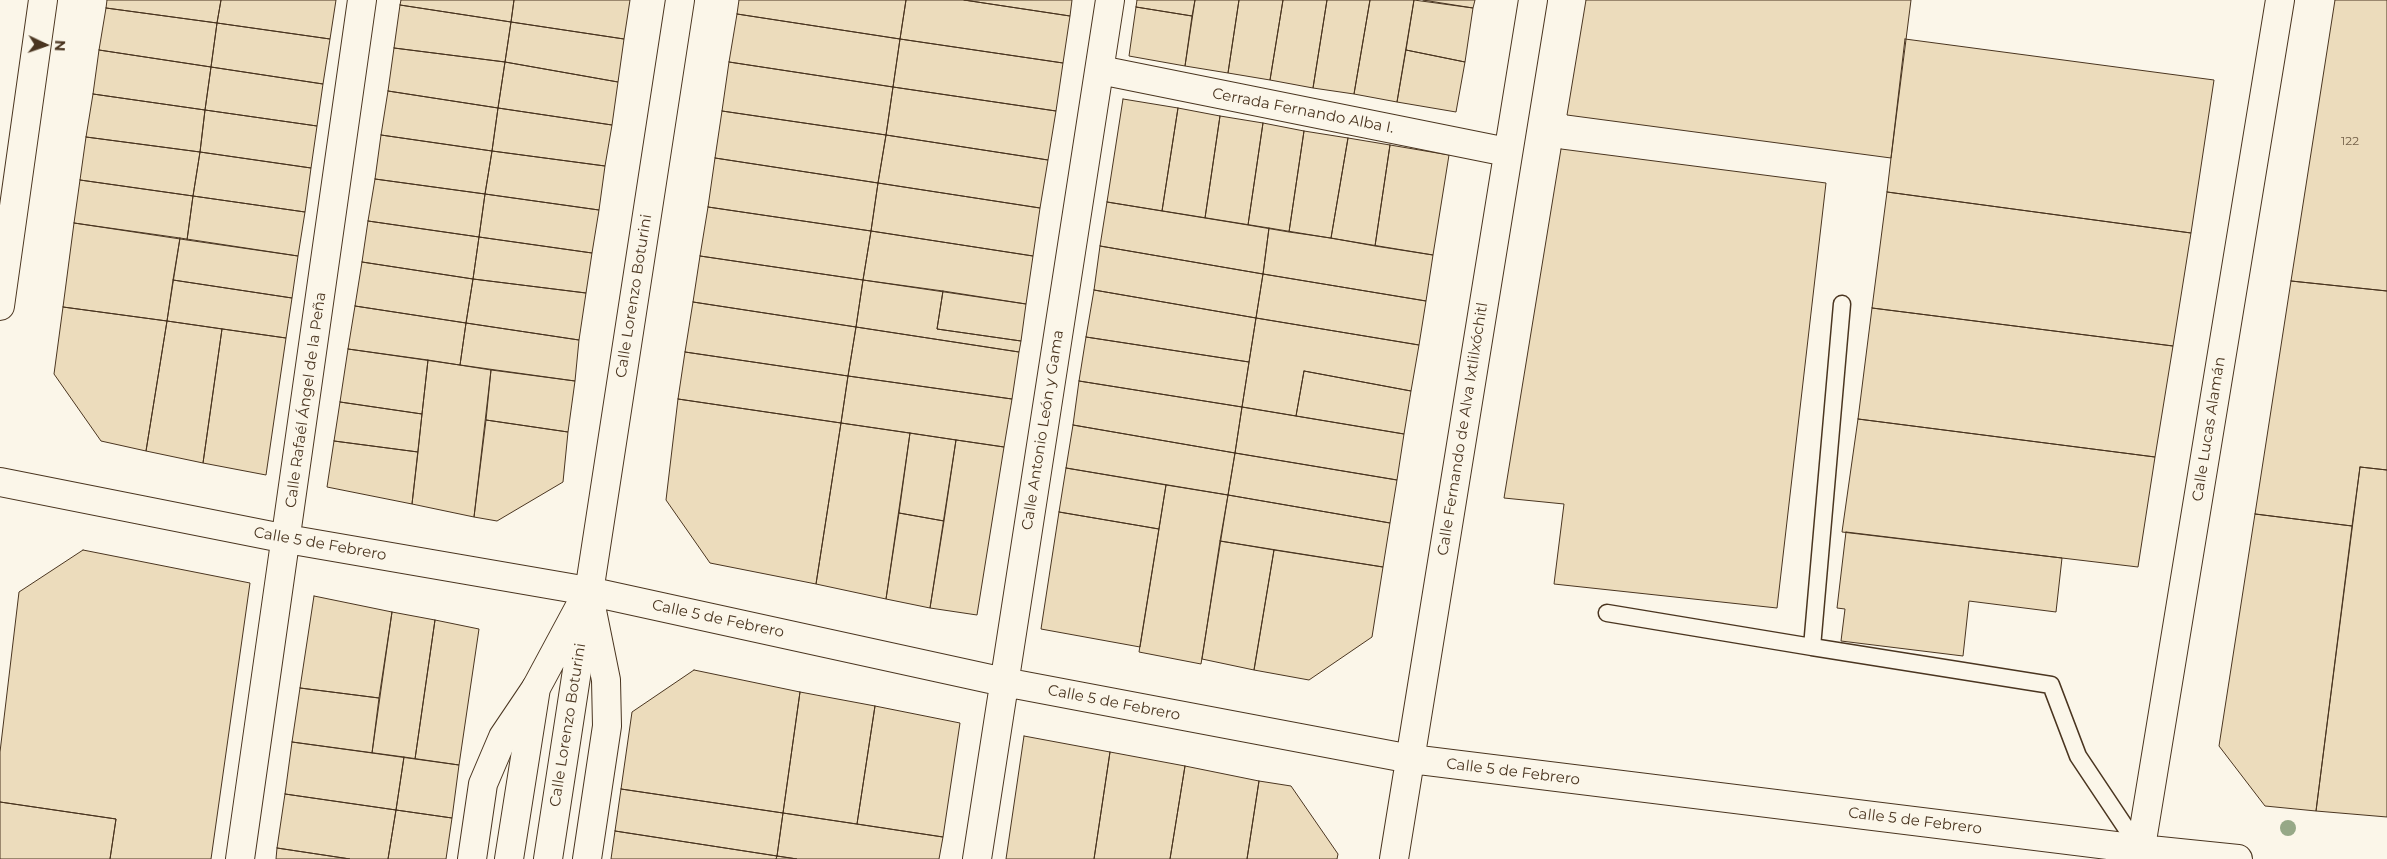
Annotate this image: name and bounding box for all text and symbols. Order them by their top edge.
north arrow [20,20,70,70]
text: N [51,40,69,52]
street label: Cerrada Fernando Alba I. [1211,85,1395,137]
house number: 122 [2341,134,2359,148]
street label: Calle Lorenzo Boturini [612,213,656,379]
street label: Calle Rafaél Ángel de la Peña [282,291,330,509]
street label: Calle Fernando de Alva Ixtlilxóchitl [1434,301,1492,557]
street label: Calle Antonio León y Gama [1018,329,1068,531]
street label: Calle Lucas Alamán [2189,355,2229,503]
street label: Calle 5 de Febrero [252,523,388,565]
street label: Calle 5 de Febrero [650,596,786,642]
street label: Calle Lorenzo Boturini [546,642,590,808]
street label: Calle 5 de Febrero [1046,681,1182,725]
street label: Calle 5 de Febrero [1445,755,1581,789]
street label: Calle 5 de Febrero [1847,804,1983,838]

